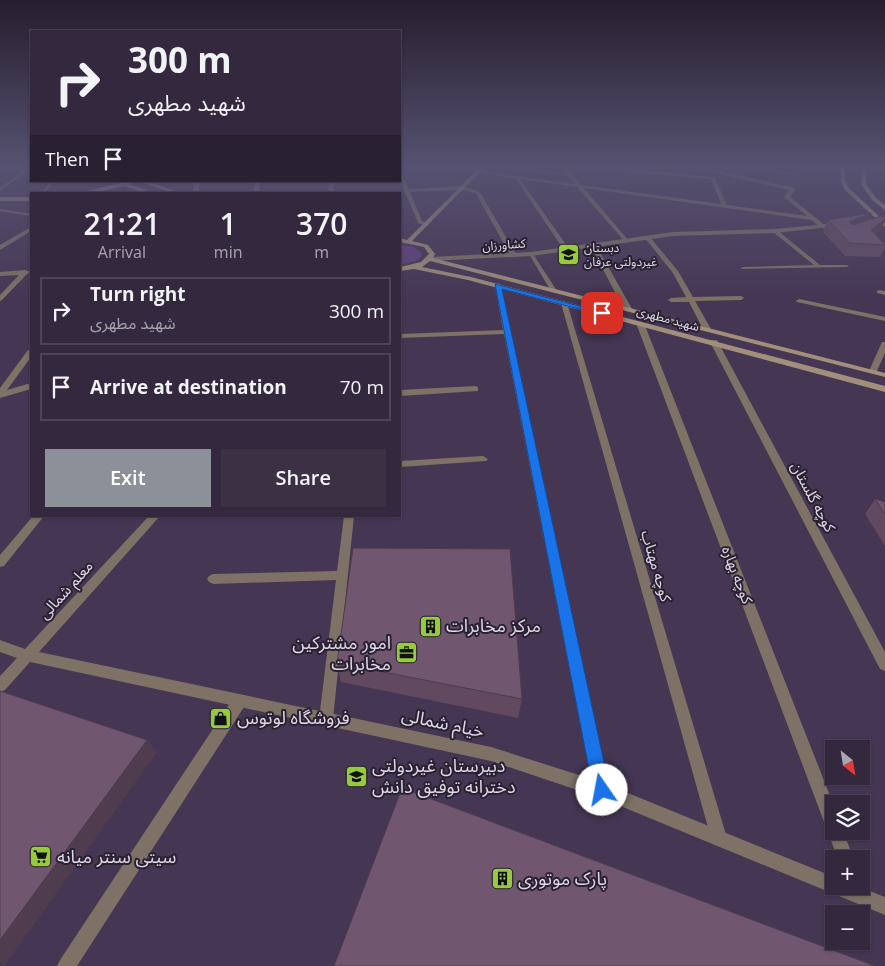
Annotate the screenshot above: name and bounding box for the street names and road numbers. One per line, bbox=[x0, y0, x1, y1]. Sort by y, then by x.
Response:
street label: کشاورزان bbox=[482, 234, 527, 255]
street label: شهید مطهری bbox=[635, 302, 701, 335]
street label: کوچه گلستان bbox=[786, 458, 841, 536]
street label: کوچه مهتاب bbox=[636, 528, 677, 605]
street label: کوچه بهاره bbox=[717, 543, 758, 607]
street label: معلم شمالی bbox=[34, 556, 98, 624]
street label: خیام شمالی bbox=[399, 702, 487, 745]

